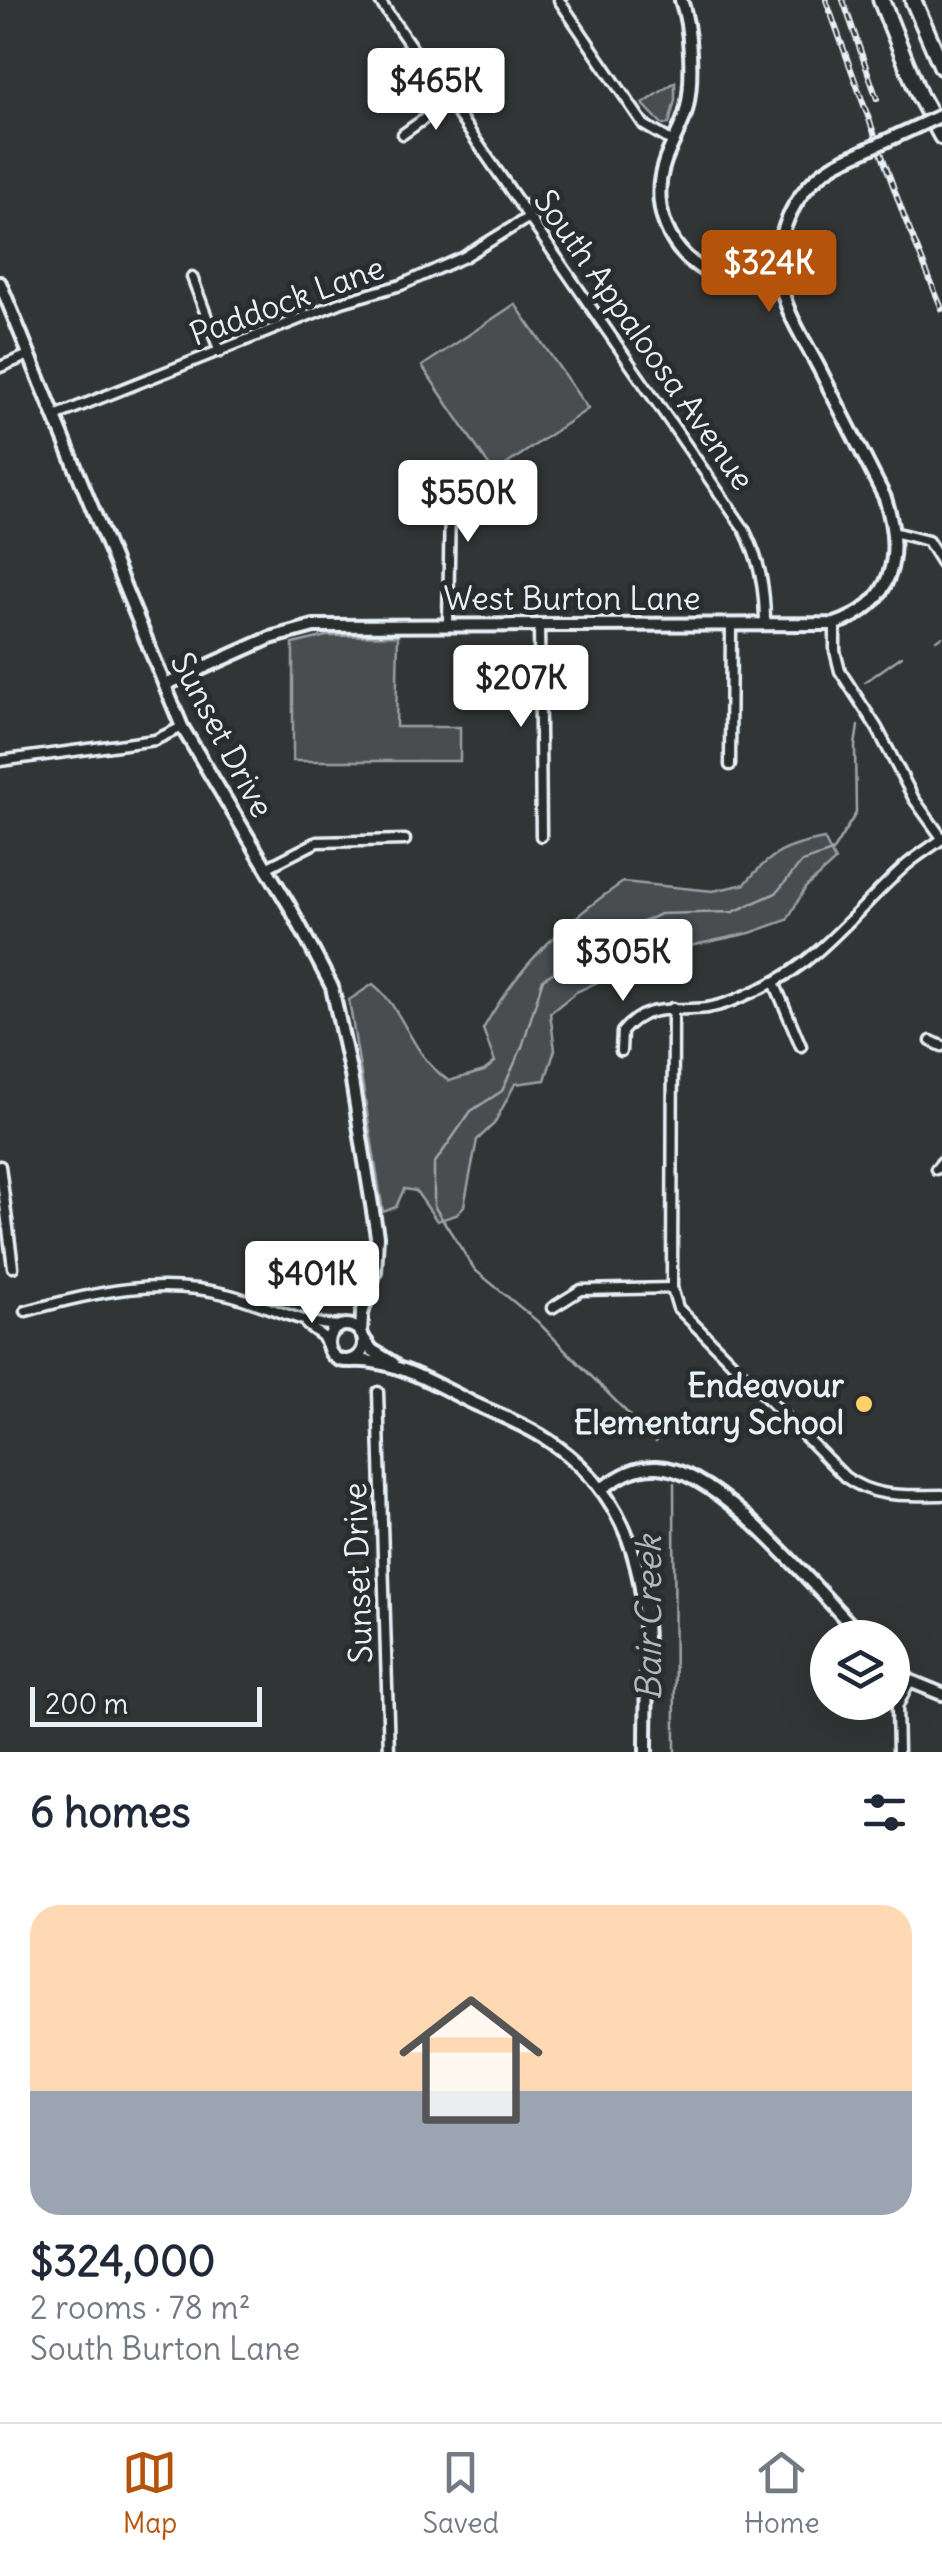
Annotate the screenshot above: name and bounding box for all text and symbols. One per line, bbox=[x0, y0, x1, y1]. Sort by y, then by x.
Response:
pin: $465K bbox=[366, 48, 506, 133]
text: $465K bbox=[390, 60, 482, 101]
street label: South Appaloosa Avenue bbox=[525, 182, 764, 498]
pin: $324K bbox=[699, 230, 839, 315]
text: $324K bbox=[723, 242, 815, 283]
street label: Paddock Lane bbox=[184, 246, 390, 355]
pin: $550K bbox=[398, 460, 538, 545]
text: $550K bbox=[420, 472, 516, 513]
street label: West Burton Lane bbox=[444, 578, 700, 619]
street label: Sunset Drive bbox=[162, 645, 283, 824]
pin: $207K bbox=[451, 645, 591, 730]
text: $207K bbox=[475, 657, 567, 698]
pin: $305K bbox=[553, 919, 693, 1004]
text: $305K bbox=[575, 931, 671, 972]
pin: $401K bbox=[242, 1241, 382, 1326]
text: $401K bbox=[267, 1253, 357, 1294]
place label: Endeavour Elementary School bbox=[574, 1365, 845, 1443]
marker: Endeavour Elementary School bbox=[853, 1393, 875, 1415]
street label: Sunset Drive bbox=[334, 1482, 381, 1664]
water label: Bair Creek bbox=[626, 1533, 670, 1701]
map controls bbox=[810, 1620, 910, 1720]
button: layers bbox=[810, 1620, 910, 1720]
scale bar bbox=[30, 1682, 262, 1726]
text: 200 m bbox=[45, 1686, 128, 1722]
icon: filters bbox=[857, 1785, 912, 1840]
text: 6 homes bbox=[30, 1786, 191, 1838]
icon: home bbox=[381, 1970, 561, 2150]
text: $324,000 bbox=[30, 2235, 215, 2287]
text: 2 rooms · 78 m² bbox=[30, 2287, 251, 2328]
text: South Burton Lane bbox=[30, 2328, 300, 2369]
tab: Map bbox=[122, 2445, 177, 2541]
tab: Saved bbox=[422, 2445, 499, 2541]
tab: Home bbox=[744, 2445, 820, 2541]

